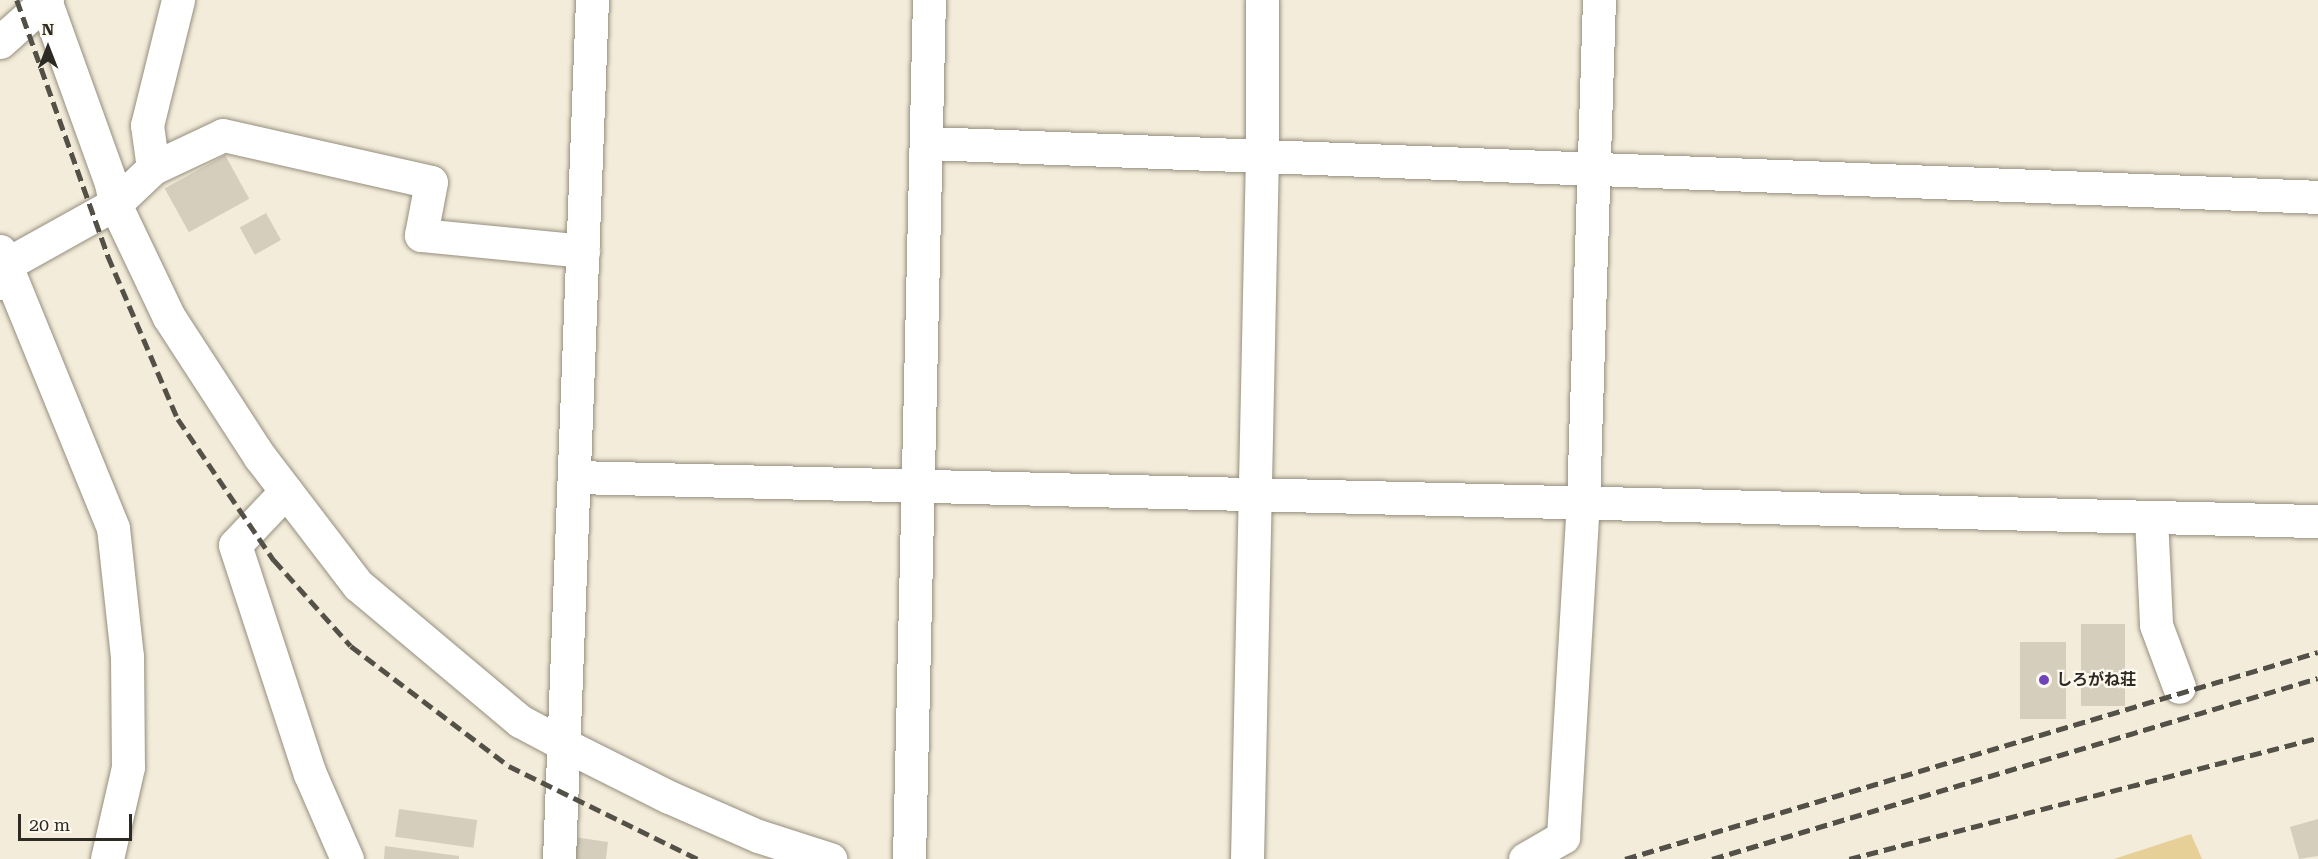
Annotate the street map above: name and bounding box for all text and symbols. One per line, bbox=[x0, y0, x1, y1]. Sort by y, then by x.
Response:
north arrow bbox=[18, 18, 78, 78]
text: N bbox=[42, 20, 54, 39]
place label: しろがね荘 bbox=[2056, 670, 2136, 690]
marker: しろがね荘 bbox=[2037, 673, 2051, 687]
scale bar bbox=[21, 802, 135, 840]
text: 20 m bbox=[29, 814, 70, 835]

